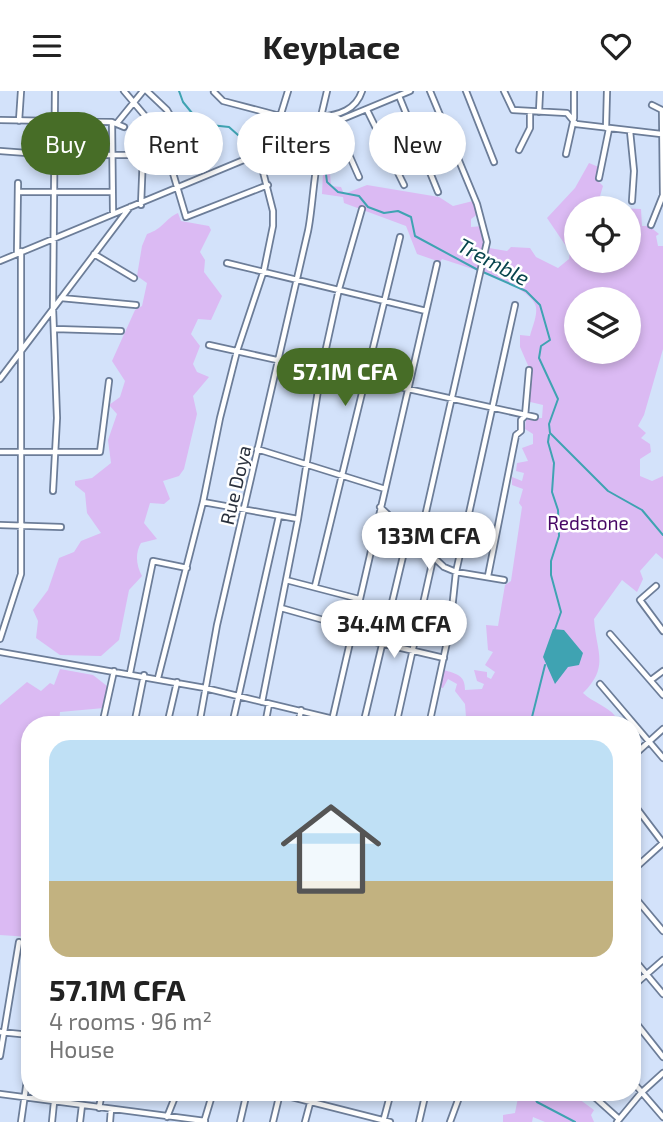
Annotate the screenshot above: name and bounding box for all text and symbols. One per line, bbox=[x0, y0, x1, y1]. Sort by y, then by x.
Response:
icon: menu bbox=[28, 27, 66, 65]
text: Keyplace bbox=[263, 27, 400, 65]
icon: heart bbox=[597, 27, 635, 65]
chip: Buy bbox=[21, 112, 110, 175]
chip: Rent bbox=[124, 112, 223, 175]
chip: Filters bbox=[237, 112, 355, 175]
chip: New bbox=[369, 112, 466, 175]
map controls bbox=[564, 196, 641, 364]
button: locate bbox=[564, 196, 641, 273]
water label: Tremble bbox=[454, 232, 534, 290]
button: layers bbox=[564, 287, 641, 364]
pin: 57.1M CFA bbox=[265, 349, 425, 408]
text: 57.1M CFA bbox=[293, 357, 397, 385]
street label: Rue Doya bbox=[215, 443, 255, 527]
park label: Redstone bbox=[547, 511, 629, 534]
pin: 133M CFA bbox=[357, 512, 501, 572]
text: 133M CFA bbox=[378, 521, 480, 549]
pin: 34.4M CFA bbox=[314, 601, 474, 660]
text: 34.4M CFA bbox=[337, 609, 451, 637]
icon: home bbox=[268, 786, 394, 912]
text: 57.1M CFA bbox=[49, 971, 186, 1007]
text: 4 rooms · 96 m² bbox=[49, 1007, 212, 1035]
text: House bbox=[49, 1035, 115, 1063]

